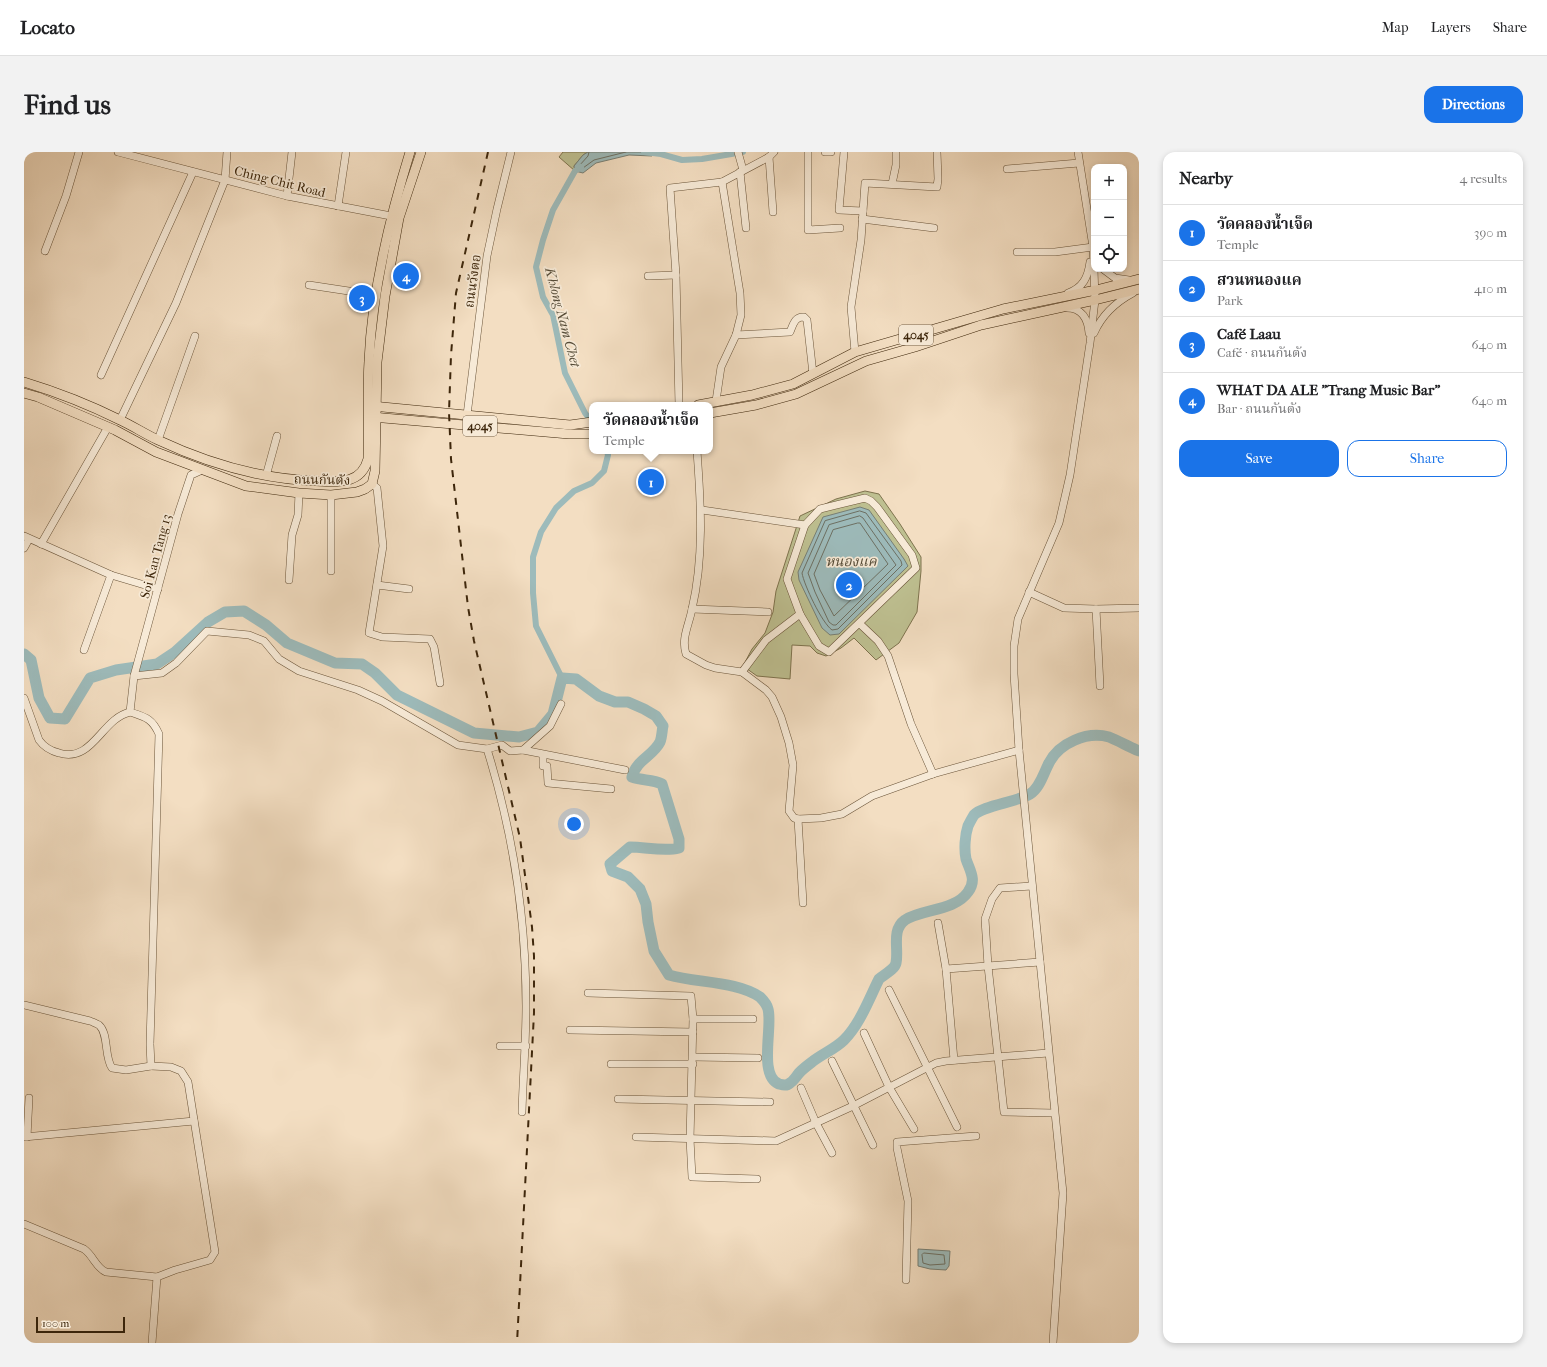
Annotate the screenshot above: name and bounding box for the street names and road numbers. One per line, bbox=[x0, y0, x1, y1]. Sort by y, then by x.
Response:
street label: Ching Chit Road bbox=[233, 163, 328, 200]
street label: ถนนวังตอ bbox=[461, 253, 484, 309]
road number: 4045 bbox=[899, 325, 933, 345]
road number: 4045 bbox=[463, 416, 497, 436]
street label: ถนนกันตัง bbox=[294, 472, 350, 487]
street label: Soi Kan Tang 13 bbox=[137, 512, 174, 600]

